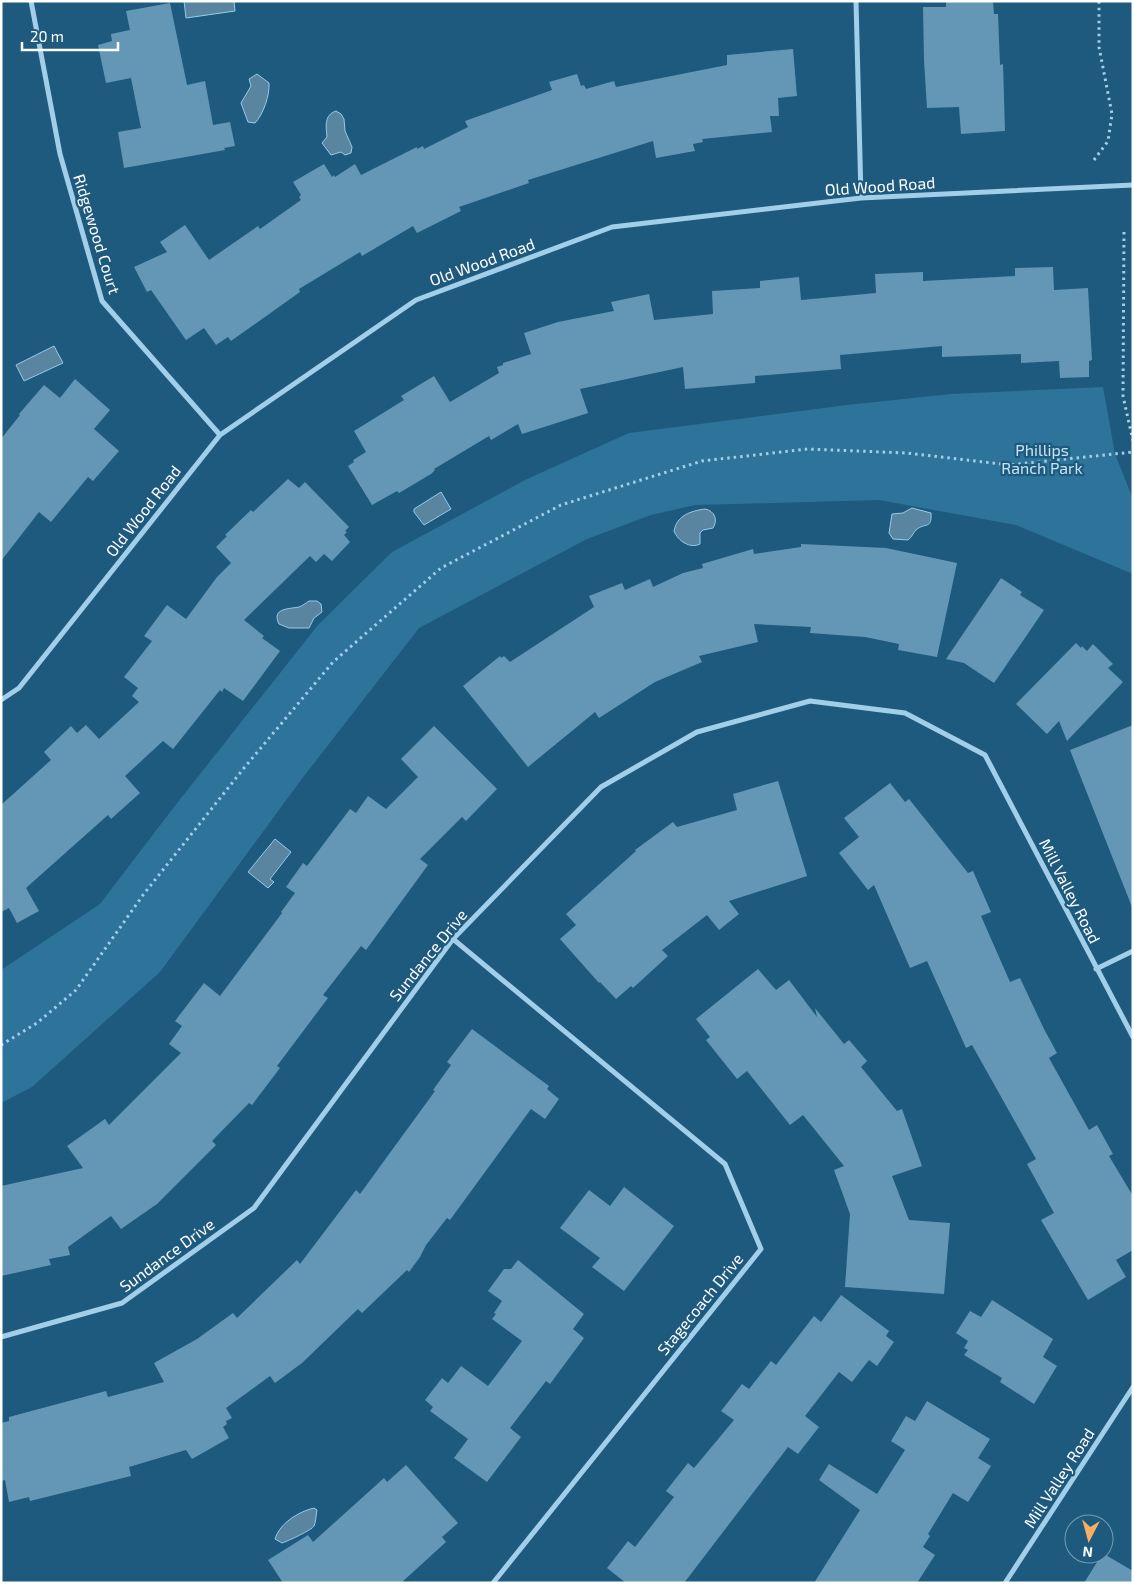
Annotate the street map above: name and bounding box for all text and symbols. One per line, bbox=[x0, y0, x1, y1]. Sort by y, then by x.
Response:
scale bar bbox=[22, 20, 119, 52]
text: 20 m bbox=[30, 27, 64, 45]
street label: Ridgewood Court bbox=[70, 172, 125, 296]
street label: Old Wood Road bbox=[824, 172, 936, 199]
street label: Old Wood Road bbox=[427, 234, 537, 289]
park label: Phillips Ranch Park bbox=[1001, 440, 1083, 477]
street label: Old Wood Road bbox=[101, 461, 184, 560]
street label: Mill Valley Road bbox=[1036, 835, 1105, 946]
street label: Sundance Drive bbox=[385, 905, 470, 1004]
street label: Sundance Drive bbox=[116, 1214, 218, 1295]
street label: Stagecoach Drive bbox=[653, 1249, 746, 1358]
street label: Mill Valley Road bbox=[1019, 1424, 1098, 1531]
north arrow bbox=[1064, 1514, 1114, 1564]
text: N bbox=[1082, 1543, 1094, 1561]

